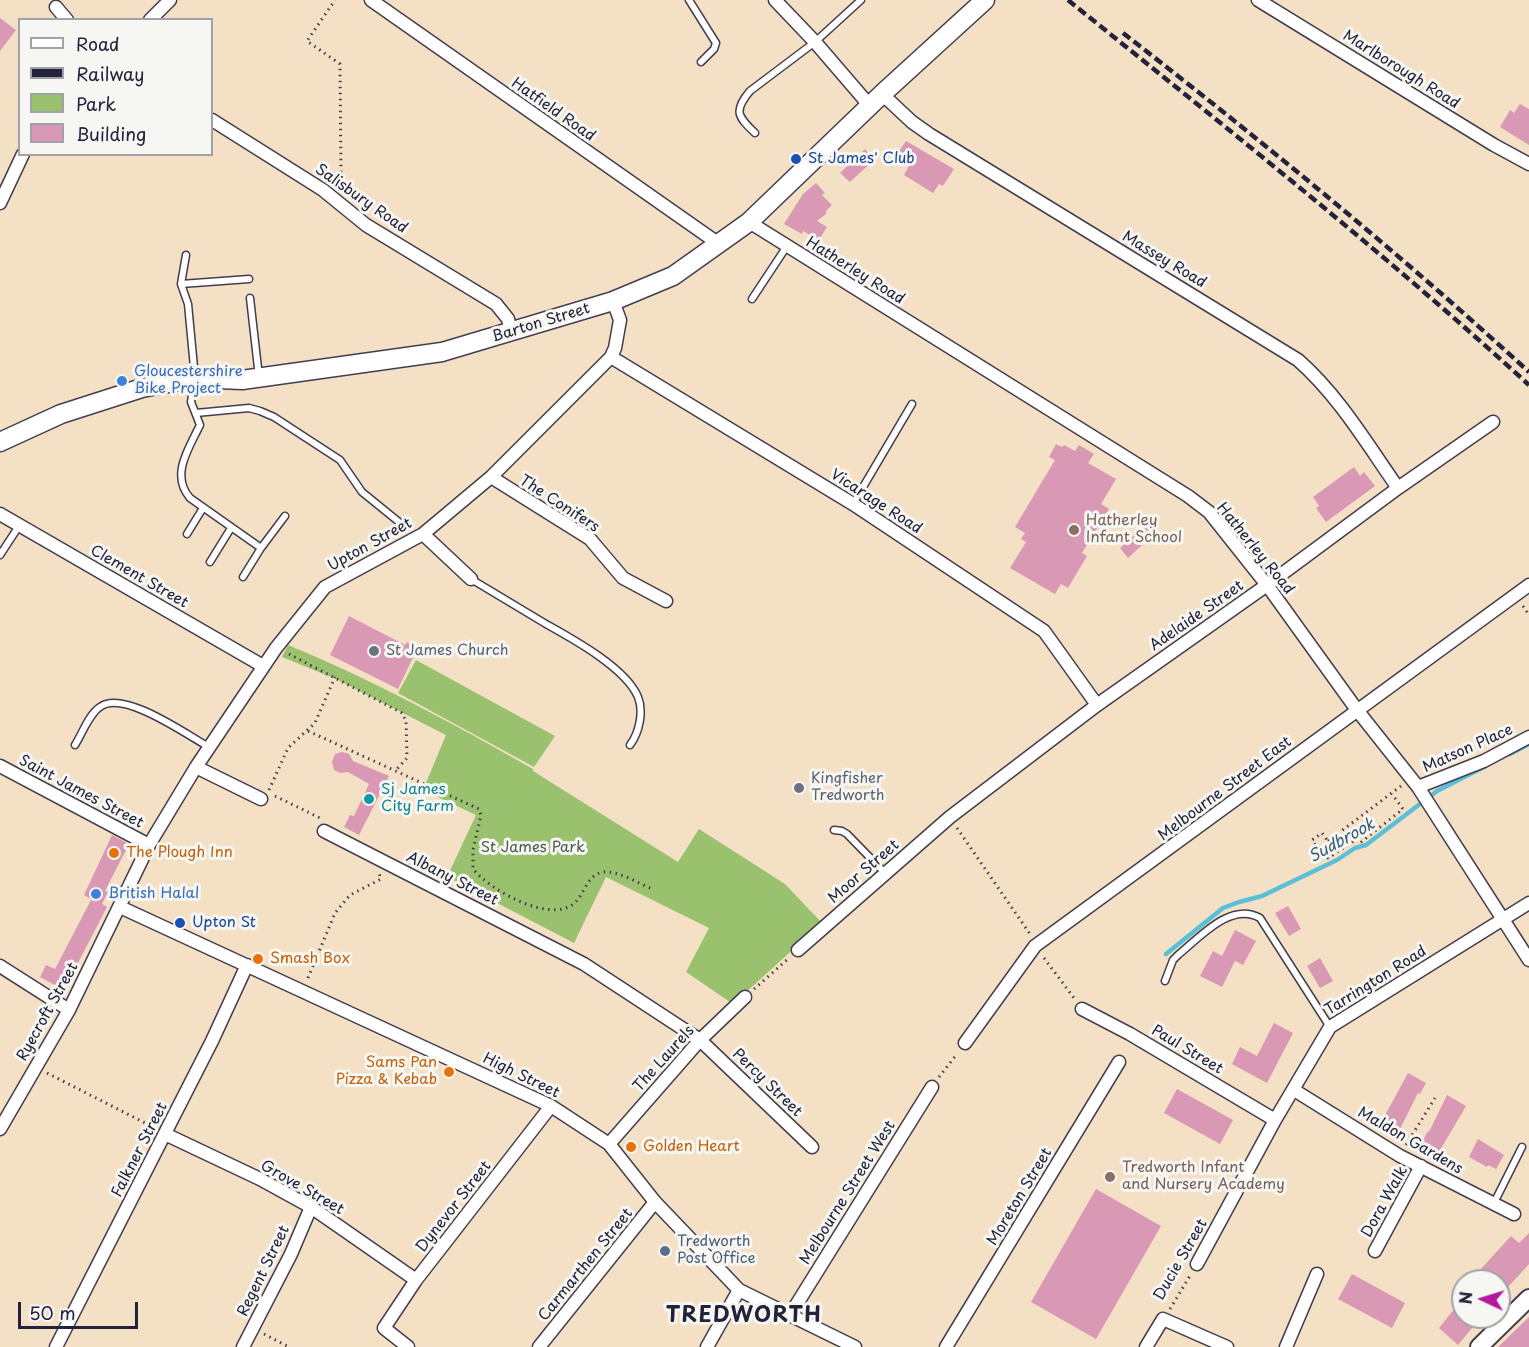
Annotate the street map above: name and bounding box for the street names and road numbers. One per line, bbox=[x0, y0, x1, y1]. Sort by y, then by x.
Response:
street label: Marlborough Road bbox=[1339, 27, 1463, 113]
street label: Hatfield Road bbox=[508, 74, 598, 146]
street label: Salisbury Road bbox=[311, 161, 411, 237]
street label: Massey Road bbox=[1119, 228, 1209, 292]
street label: Hatherley Road bbox=[802, 234, 908, 308]
street label: Barton Street bbox=[490, 300, 592, 346]
street label: Vicarage Road bbox=[827, 466, 925, 538]
street label: The Conifers bbox=[516, 471, 602, 537]
street label: Hatherley Road bbox=[1213, 500, 1297, 598]
street label: Upton Street bbox=[325, 514, 415, 576]
street label: Clement Street bbox=[87, 542, 191, 612]
street label: Adelaide Street bbox=[1147, 577, 1247, 655]
street label: Matson Place bbox=[1420, 721, 1516, 777]
street label: Melbourne Street East bbox=[1155, 733, 1295, 845]
street label: Saint James Street bbox=[16, 752, 146, 832]
street label: Moor Street bbox=[825, 836, 903, 908]
street label: Albany Street bbox=[403, 848, 501, 910]
street label: Tarrington Road bbox=[1322, 943, 1430, 1019]
street label: Ryecroft Street bbox=[13, 960, 83, 1064]
street label: The Laurels bbox=[630, 1022, 698, 1096]
street label: Paul Street bbox=[1148, 1022, 1226, 1078]
street label: Percy Street bbox=[728, 1045, 806, 1121]
street label: High Street bbox=[480, 1050, 562, 1102]
street label: Falkner Street bbox=[108, 1100, 172, 1200]
street label: Maldon Gardens bbox=[1354, 1104, 1466, 1178]
street label: Melbourne Street West bbox=[796, 1118, 900, 1268]
street label: Moreton Street bbox=[984, 1145, 1056, 1249]
street label: Grove Street bbox=[257, 1157, 347, 1219]
street label: Dynevor Street bbox=[413, 1158, 495, 1256]
street label: Dora Walk bbox=[1358, 1163, 1412, 1241]
street label: Carmarthen Street bbox=[535, 1205, 637, 1325]
street label: Ducie Street bbox=[1150, 1216, 1212, 1304]
street label: Regent Street bbox=[234, 1223, 294, 1319]

